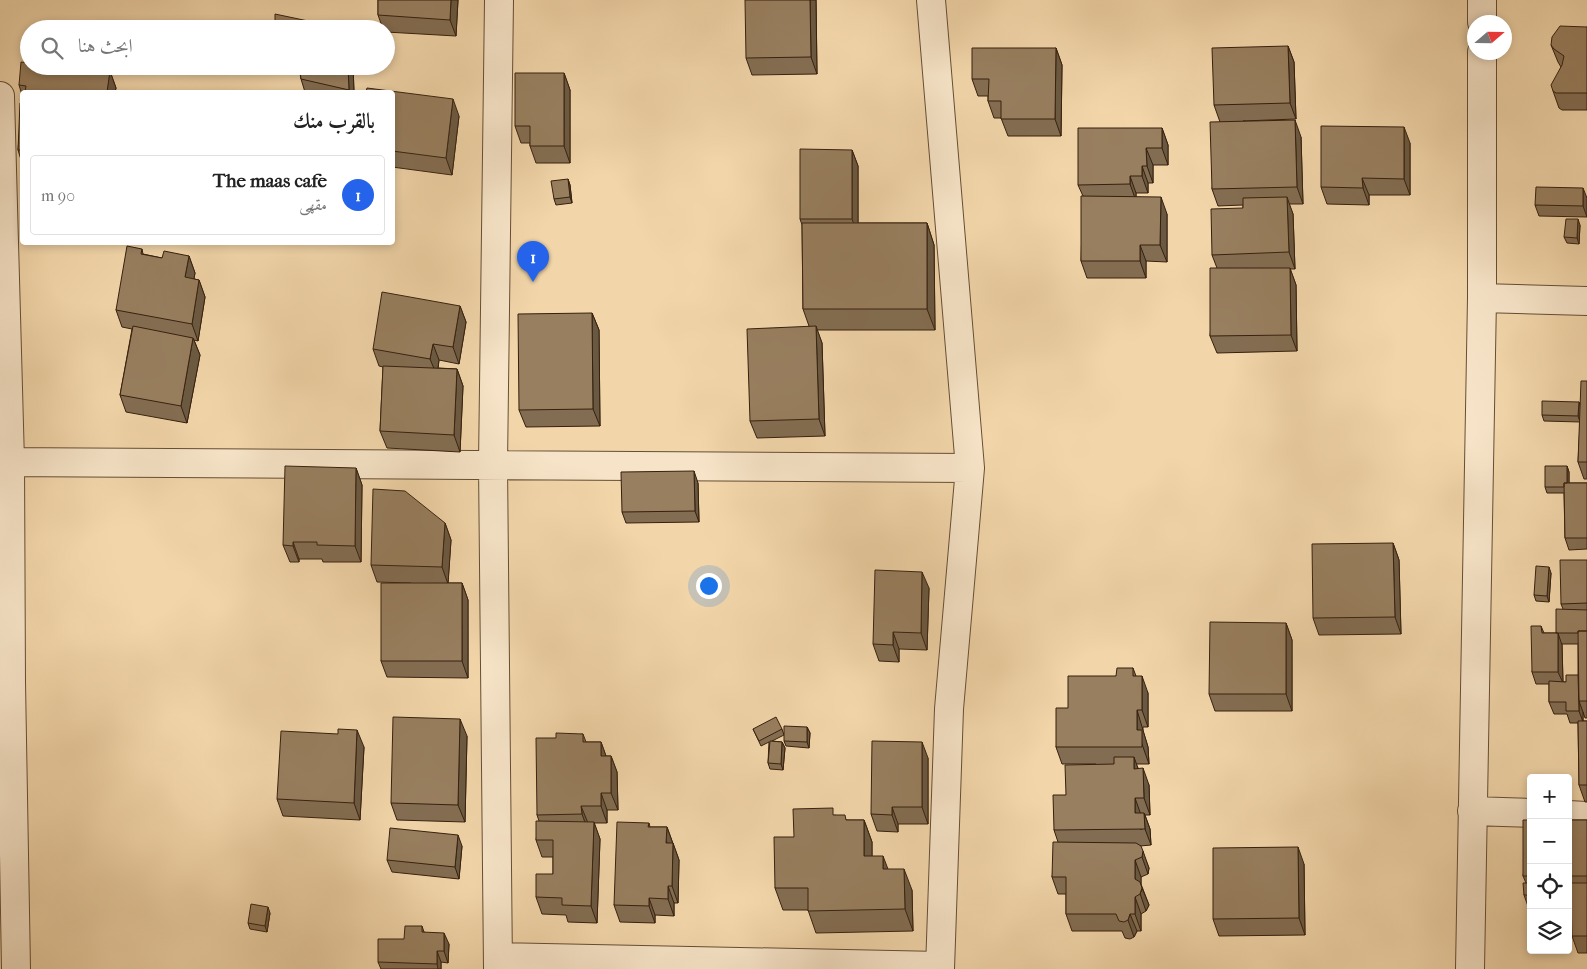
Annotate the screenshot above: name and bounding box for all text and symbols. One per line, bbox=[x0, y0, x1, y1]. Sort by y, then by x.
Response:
north arrow bbox=[1467, 15, 1512, 60]
search box bbox=[20, 20, 395, 75]
icon: search bbox=[38, 34, 66, 62]
text: ابحث هنا bbox=[78, 35, 133, 57]
text: بالقرب منك bbox=[293, 109, 375, 133]
text: The maas cafe bbox=[213, 170, 327, 192]
text: 90 m bbox=[41, 186, 75, 205]
text: 1 bbox=[355, 186, 361, 205]
text: مقهى bbox=[299, 195, 327, 214]
pin: 1 bbox=[517, 241, 549, 282]
your location bbox=[696, 573, 722, 599]
map controls bbox=[1527, 774, 1572, 954]
button: + bbox=[1527, 774, 1572, 819]
button: − bbox=[1527, 819, 1572, 864]
button: locate bbox=[1527, 864, 1572, 909]
button: layers bbox=[1527, 909, 1572, 954]

